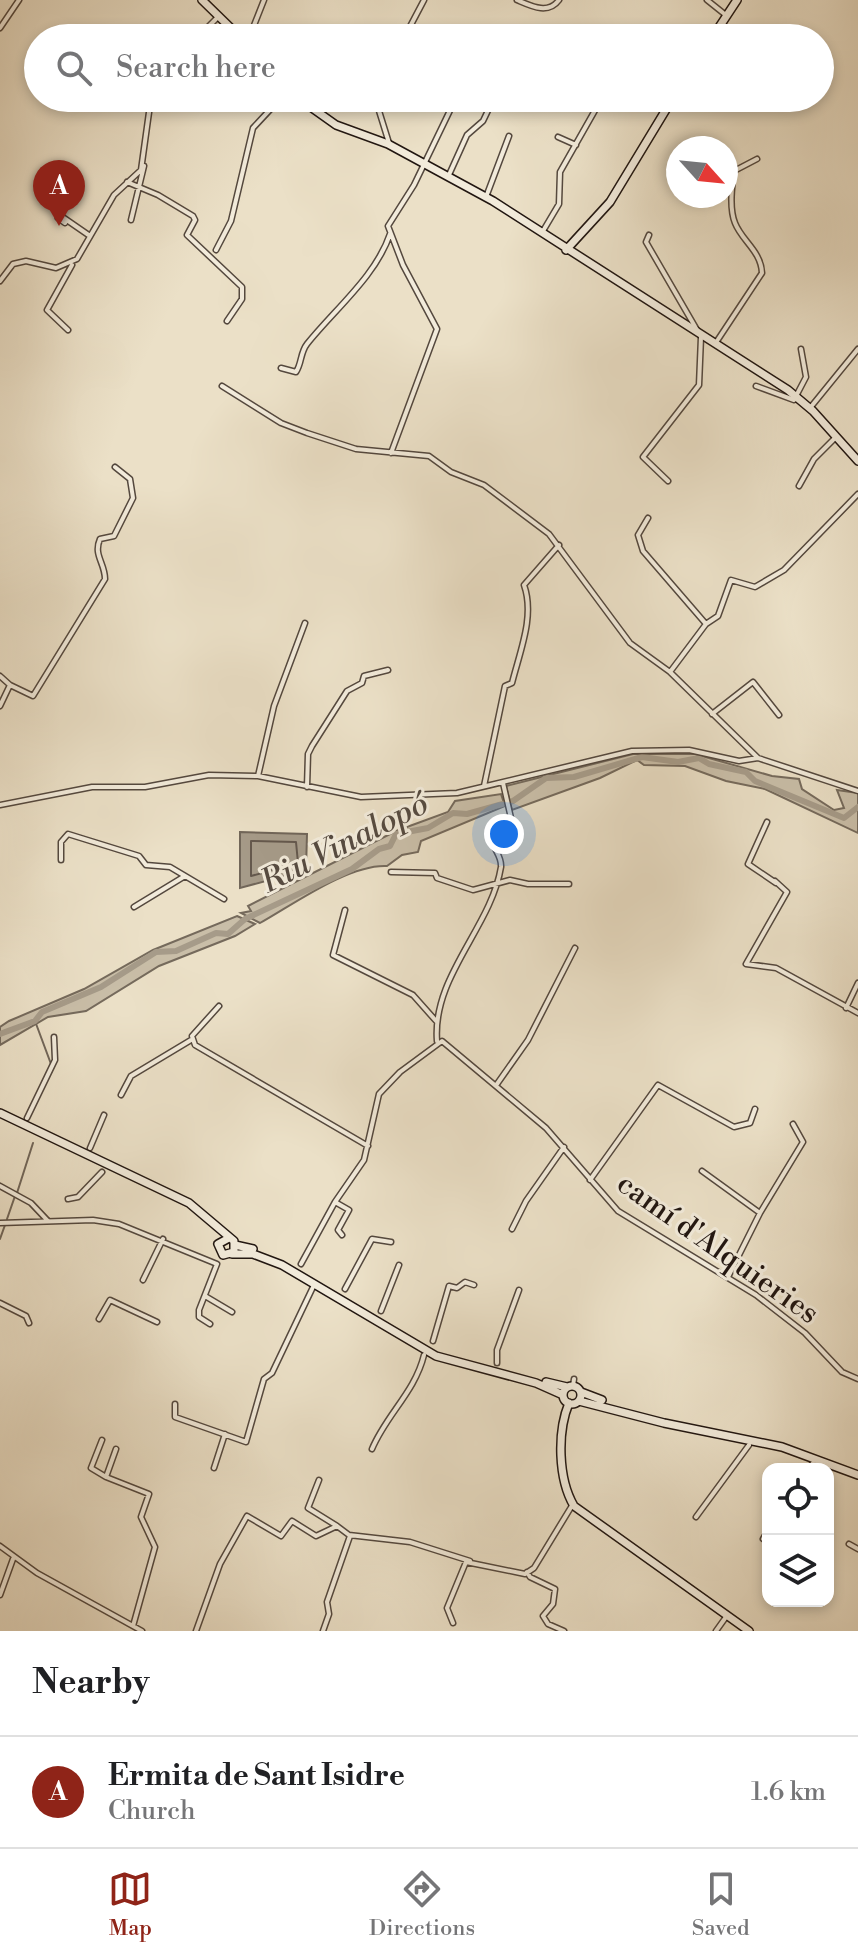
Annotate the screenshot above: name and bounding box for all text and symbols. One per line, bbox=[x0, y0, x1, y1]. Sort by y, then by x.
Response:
search box bbox=[24, 24, 834, 112]
icon: search bbox=[52, 46, 96, 90]
text: Search here bbox=[116, 49, 276, 87]
north arrow bbox=[666, 136, 738, 208]
pin: A bbox=[33, 160, 85, 226]
water label: Riu Vinalopó bbox=[253, 783, 436, 903]
your location bbox=[484, 814, 524, 854]
street label: camí d'Alquieries bbox=[609, 1165, 826, 1333]
map controls bbox=[762, 1463, 834, 1607]
button: locate bbox=[762, 1463, 834, 1535]
button: layers bbox=[762, 1535, 834, 1607]
text: Nearby bbox=[32, 1662, 150, 1704]
text: Ermita de Sant Isidre bbox=[108, 1757, 405, 1795]
text: A bbox=[49, 1776, 67, 1808]
text: 1.6 km bbox=[751, 1776, 826, 1808]
text: Church bbox=[108, 1795, 196, 1827]
tab: Map bbox=[108, 1867, 152, 1942]
tab: Directions bbox=[369, 1867, 475, 1942]
tab: Saved bbox=[692, 1867, 750, 1942]

